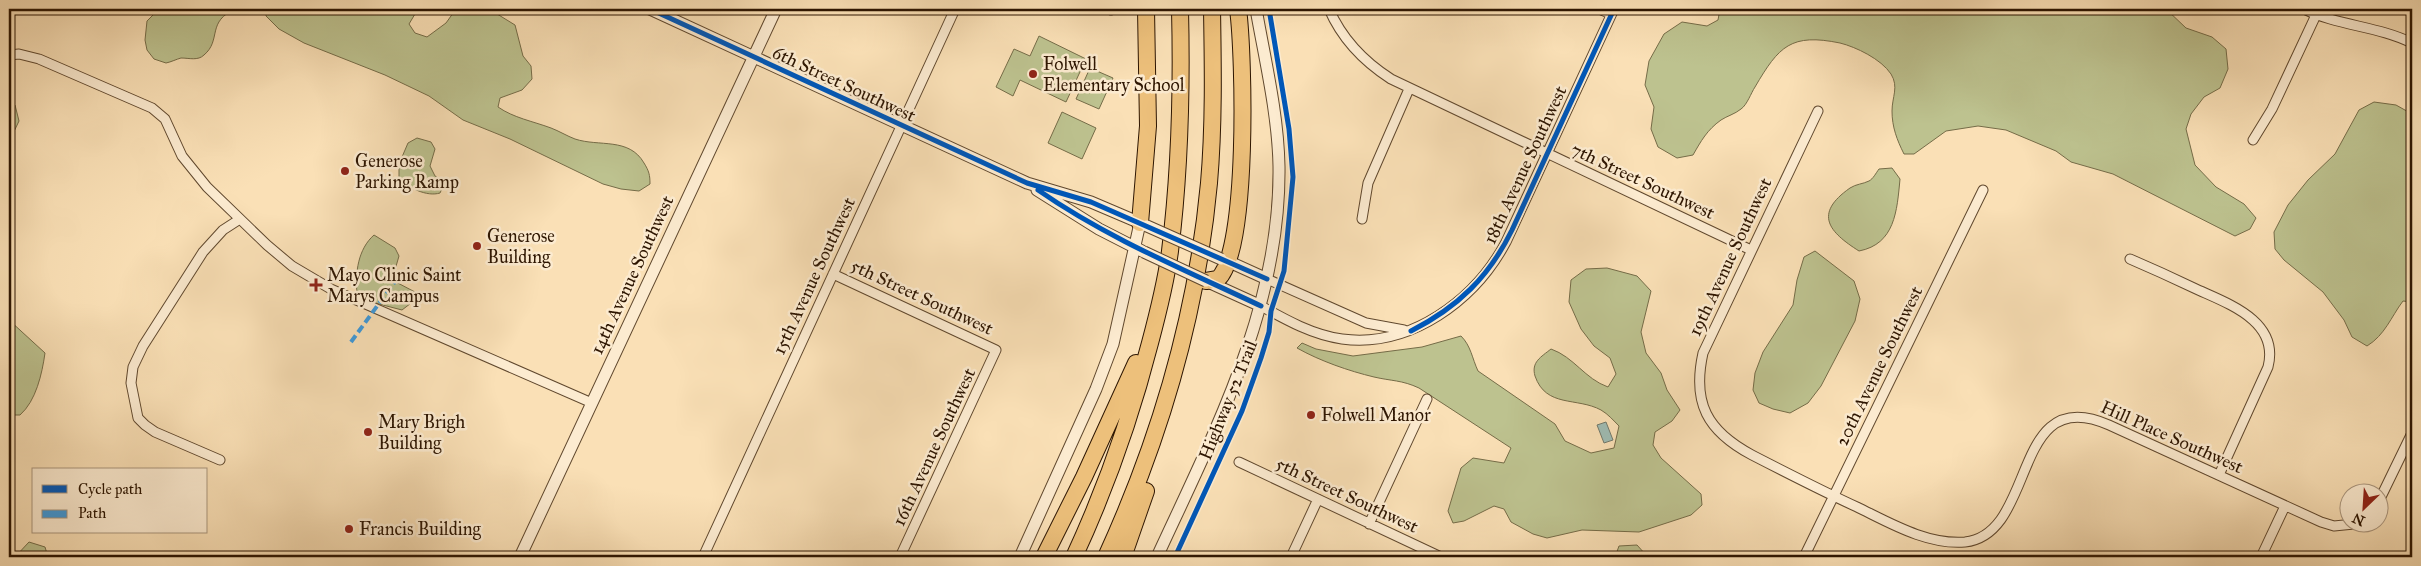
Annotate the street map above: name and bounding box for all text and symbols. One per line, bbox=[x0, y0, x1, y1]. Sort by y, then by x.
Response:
street label: 6th Street Southwest bbox=[769, 41, 920, 127]
place label: Folwell Elementary School bbox=[1043, 53, 1185, 96]
marker: Folwell Elementary School bbox=[1027, 68, 1039, 80]
street label: 18th Avenue Southwest bbox=[1479, 82, 1572, 248]
street label: 7th Street Southwest bbox=[1568, 138, 1719, 224]
place label: Generose Parking Ramp bbox=[355, 150, 459, 194]
marker: Generose Parking Ramp bbox=[339, 165, 351, 177]
street label: 19th Avenue Southwest bbox=[1684, 174, 1777, 340]
street label: 14th Avenue Southwest bbox=[586, 192, 679, 358]
street label: 15th Avenue Southwest bbox=[768, 193, 860, 358]
place label: Generose Building bbox=[487, 225, 555, 269]
marker: Generose Building bbox=[471, 240, 483, 252]
street label: 5th Street Southwest bbox=[847, 254, 997, 340]
place label: Mayo Clinic Saint Marys Campus bbox=[327, 264, 462, 307]
marker: Mayo Clinic Saint Marys Campus bbox=[309, 278, 323, 292]
street label: 20th Avenue Southwest bbox=[1831, 282, 1928, 449]
street label: Highway 52 Trail bbox=[1194, 337, 1263, 464]
street label: 16th Avenue Southwest bbox=[888, 364, 981, 530]
street label: Hill Place Southwest bbox=[2098, 396, 2247, 478]
place label: Folwell Manor bbox=[1321, 404, 1431, 426]
marker: Folwell Manor bbox=[1305, 409, 1317, 421]
place label: Mary Brigh Building bbox=[378, 411, 465, 455]
marker: Mary Brigh Building bbox=[362, 426, 374, 438]
street label: 5th Street Southwest bbox=[1272, 452, 1422, 538]
legend bbox=[32, 468, 208, 534]
text: Cycle path bbox=[78, 480, 143, 498]
north arrow bbox=[2338, 484, 2388, 534]
text: Path bbox=[78, 504, 107, 522]
text: N bbox=[2350, 509, 2368, 530]
place label: Francis Building bbox=[359, 518, 481, 541]
marker: Francis Building bbox=[343, 523, 355, 535]

